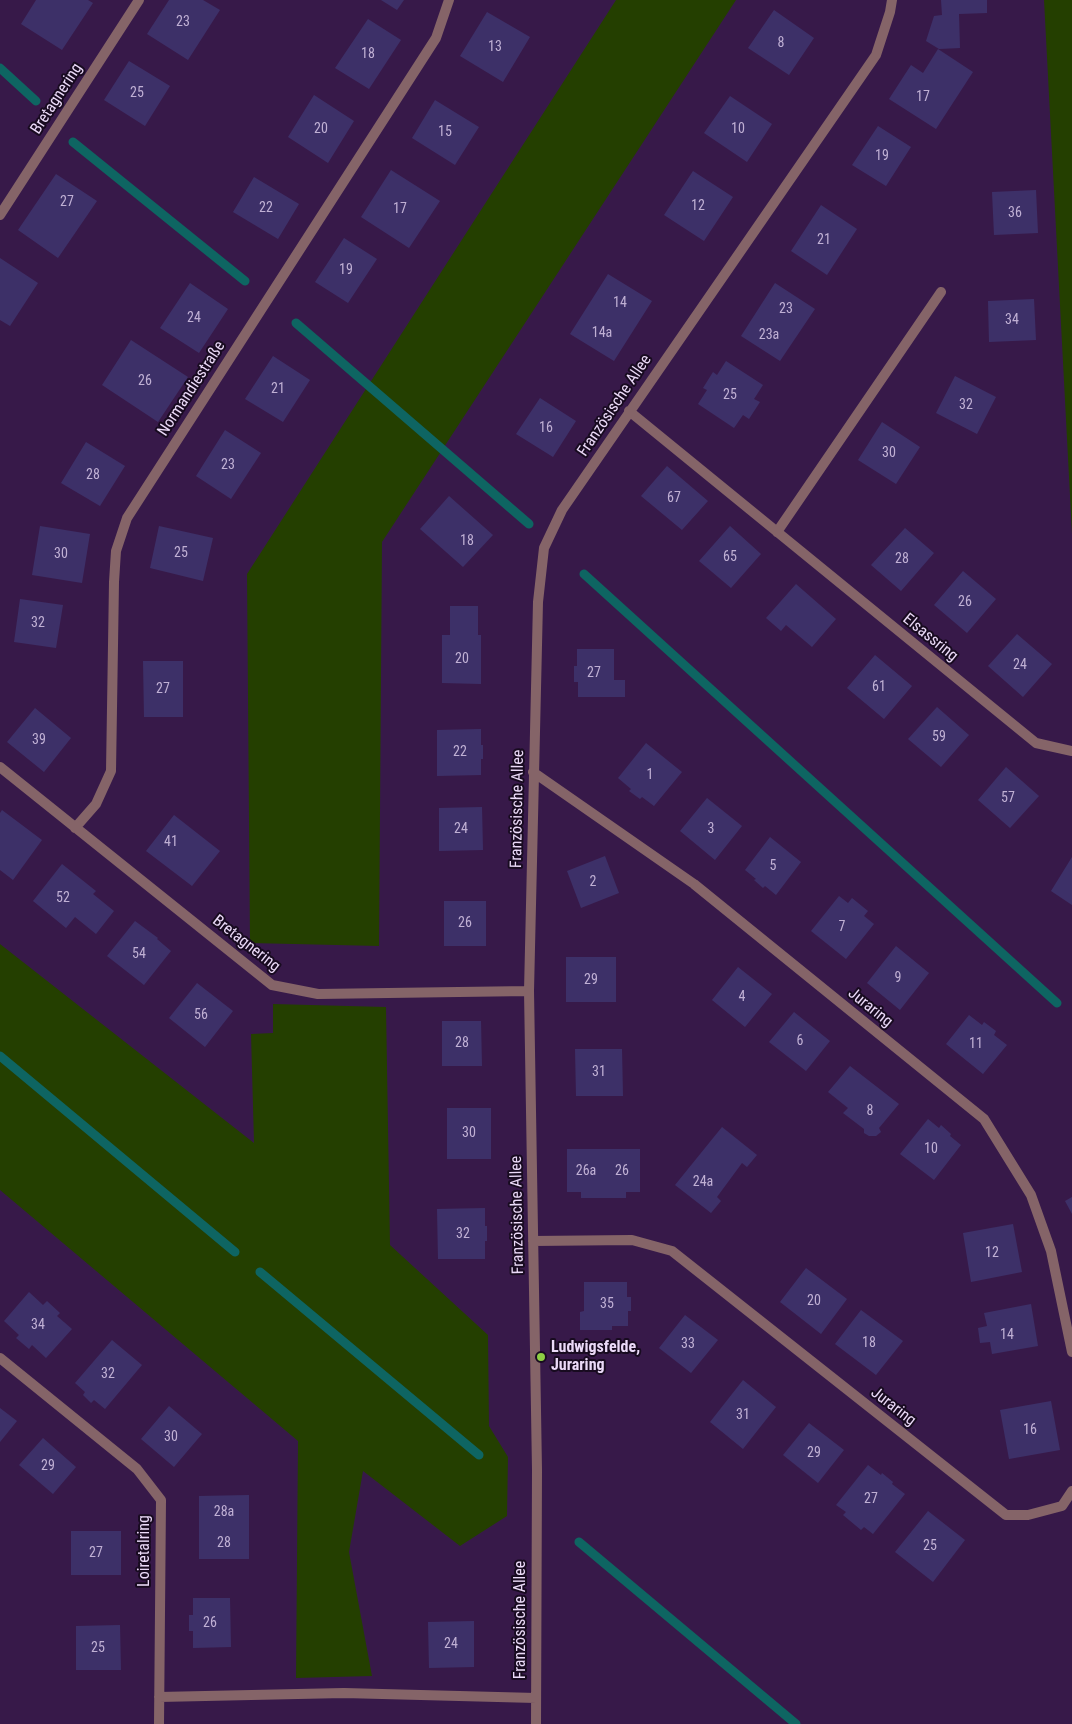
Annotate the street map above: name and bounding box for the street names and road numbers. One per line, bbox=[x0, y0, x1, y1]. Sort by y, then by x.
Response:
street label: Bretagnering bbox=[27, 60, 87, 138]
street label: Normandiestraße bbox=[154, 338, 230, 440]
street label: Französische Allee bbox=[574, 352, 656, 460]
street label: Elsassring bbox=[899, 610, 961, 666]
street label: Französische Allee bbox=[507, 750, 529, 868]
street label: Bretagnering bbox=[208, 912, 284, 976]
street label: Juraring bbox=[844, 984, 896, 1032]
street label: Französische Allee bbox=[507, 1156, 529, 1274]
street label: Juraring bbox=[867, 1383, 919, 1431]
street label: Loiretalring bbox=[135, 1515, 155, 1587]
street label: Französische Allee bbox=[511, 1561, 531, 1679]

